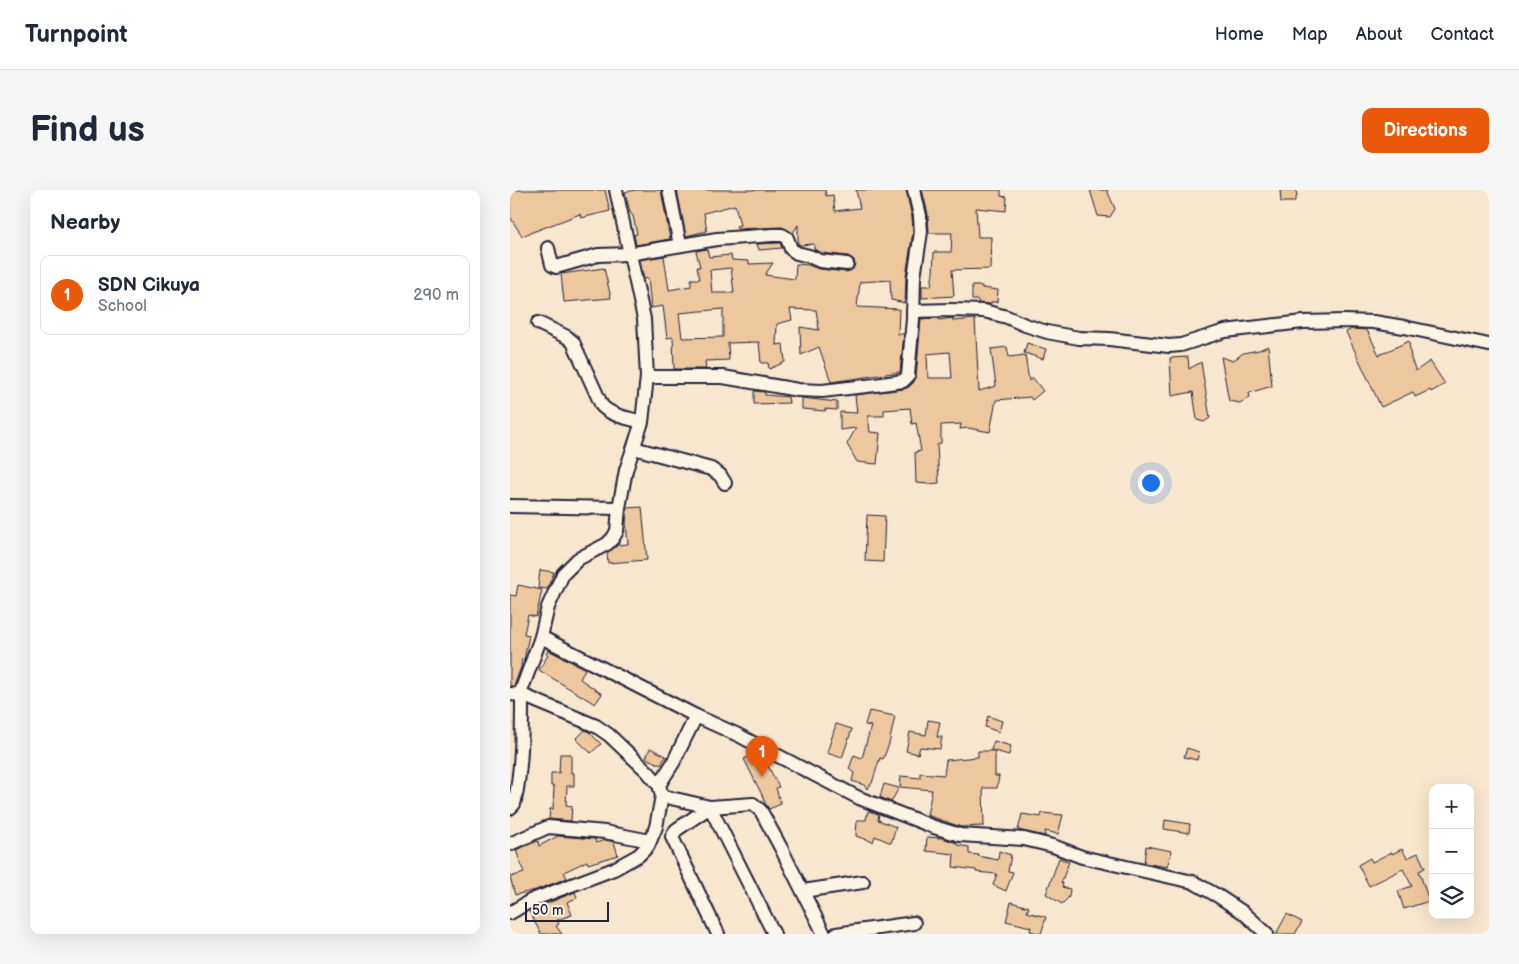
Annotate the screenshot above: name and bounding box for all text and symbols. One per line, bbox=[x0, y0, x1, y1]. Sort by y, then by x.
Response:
text: Turnpoint bbox=[25, 20, 128, 49]
text: Home bbox=[1215, 24, 1264, 45]
text: Map bbox=[1292, 24, 1328, 45]
text: About bbox=[1356, 24, 1403, 45]
text: Contact bbox=[1431, 24, 1494, 45]
button: Directions bbox=[1362, 108, 1489, 153]
text: Find us bbox=[30, 109, 145, 152]
text: Nearby bbox=[50, 210, 120, 235]
text: SDN Cikuya bbox=[98, 274, 200, 297]
text: 1 bbox=[64, 286, 70, 305]
text: 290 m bbox=[413, 286, 459, 305]
text: School bbox=[98, 297, 147, 316]
your location bbox=[1138, 470, 1164, 496]
pin: 1 bbox=[746, 736, 778, 777]
map controls bbox=[1429, 784, 1474, 919]
button: + bbox=[1429, 784, 1474, 829]
button: − bbox=[1429, 829, 1474, 874]
button: layers bbox=[1429, 874, 1474, 919]
scale bar bbox=[525, 899, 609, 922]
text: 50 m bbox=[532, 902, 564, 919]

